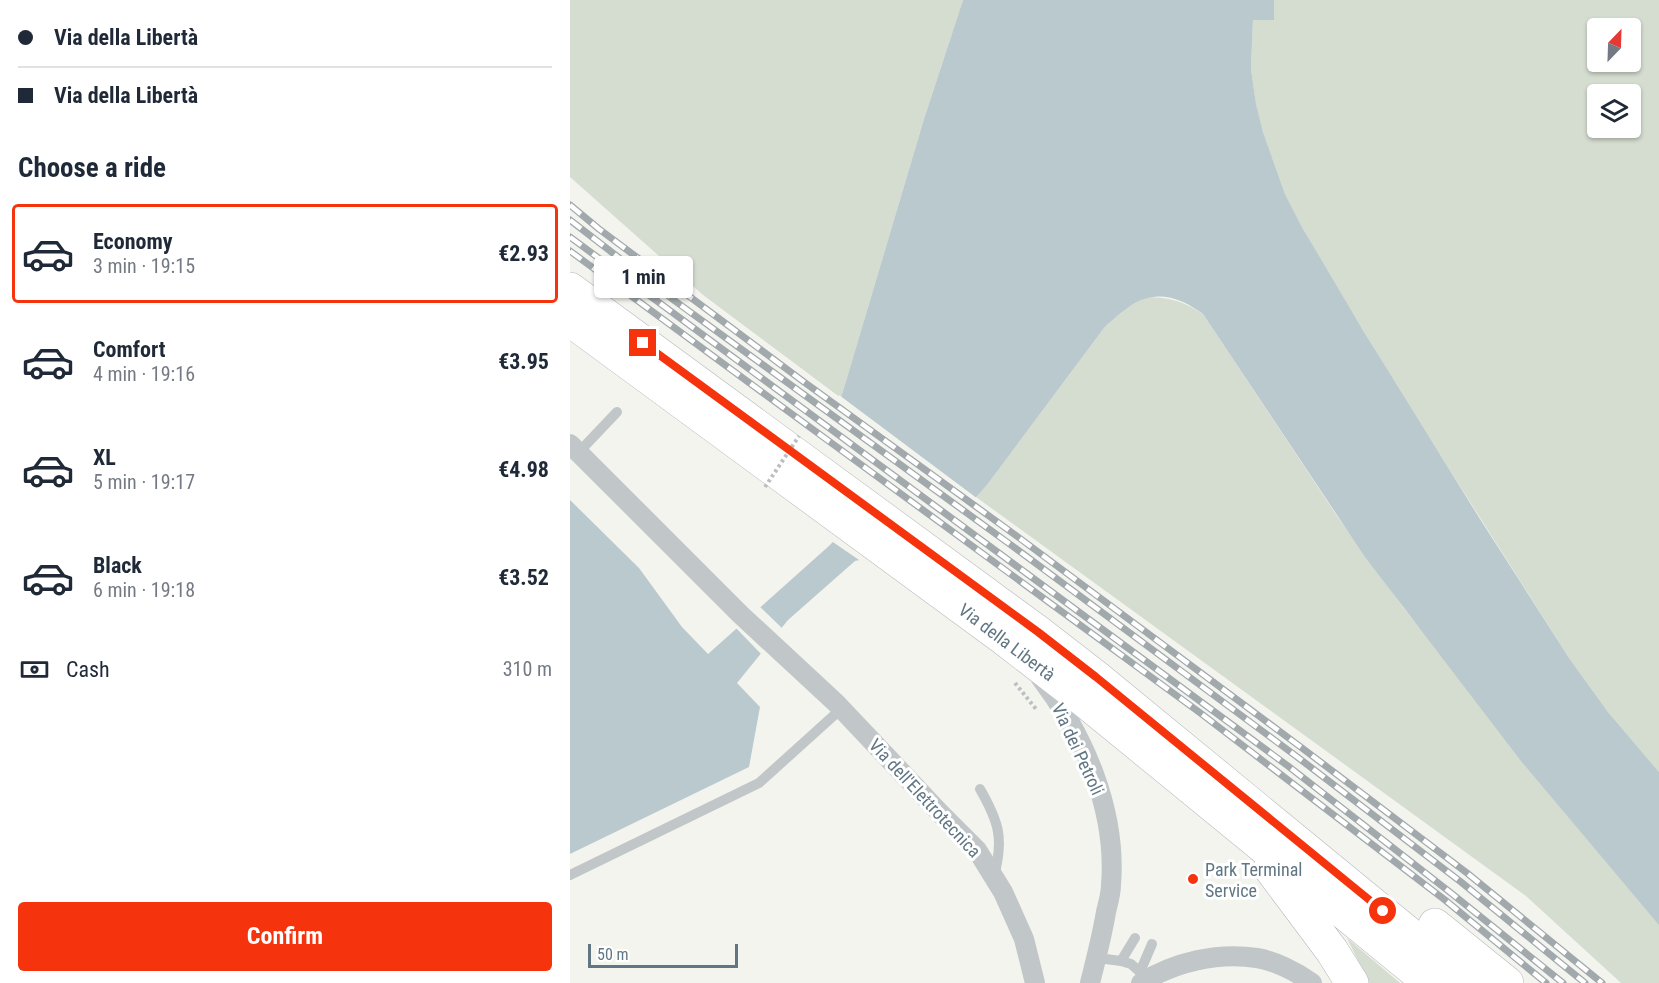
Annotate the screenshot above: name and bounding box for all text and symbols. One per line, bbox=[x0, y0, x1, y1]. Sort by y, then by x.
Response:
north arrow bbox=[1587, 18, 1641, 72]
map controls bbox=[1587, 18, 1641, 138]
text: Via della Libertà bbox=[54, 25, 198, 50]
text: Via della Libertà bbox=[54, 83, 198, 108]
button: layers bbox=[1587, 84, 1641, 138]
text: Choose a ride bbox=[18, 152, 166, 184]
icon: car bbox=[21, 227, 75, 281]
text: Economy bbox=[93, 229, 173, 254]
text: €2.93 bbox=[498, 241, 549, 266]
text: 3 min · 19:15 bbox=[93, 254, 195, 278]
callout: 1 min bbox=[593, 256, 692, 298]
text: 1 min bbox=[621, 265, 666, 289]
route end bbox=[629, 329, 656, 356]
icon: car bbox=[21, 335, 75, 389]
text: Comfort bbox=[93, 337, 166, 362]
text: €3.95 bbox=[498, 349, 549, 374]
text: 4 min · 19:16 bbox=[93, 362, 195, 386]
icon: car bbox=[21, 443, 75, 497]
text: XL bbox=[93, 445, 116, 470]
text: €4.98 bbox=[498, 457, 549, 482]
text: 5 min · 19:17 bbox=[93, 470, 195, 494]
icon: car bbox=[21, 551, 75, 605]
text: Black bbox=[93, 553, 142, 578]
text: €3.52 bbox=[498, 565, 549, 590]
text: 6 min · 19:18 bbox=[93, 578, 195, 602]
street label: Via della Libertà bbox=[955, 599, 1059, 685]
icon: cash bbox=[18, 653, 51, 686]
text: Cash bbox=[66, 657, 110, 682]
text: 310 m bbox=[503, 657, 552, 681]
street label: Via dei Petroli bbox=[1048, 700, 1108, 798]
street label: Via dell'Elettrotecnica bbox=[865, 734, 985, 862]
place label: Park Terminal Service bbox=[1205, 859, 1302, 901]
marker: Park Terminal Service bbox=[1186, 872, 1200, 886]
route start bbox=[1369, 897, 1396, 924]
button: Confirm bbox=[18, 902, 552, 971]
scale bar bbox=[588, 941, 738, 968]
text: 50 m bbox=[597, 945, 629, 964]

